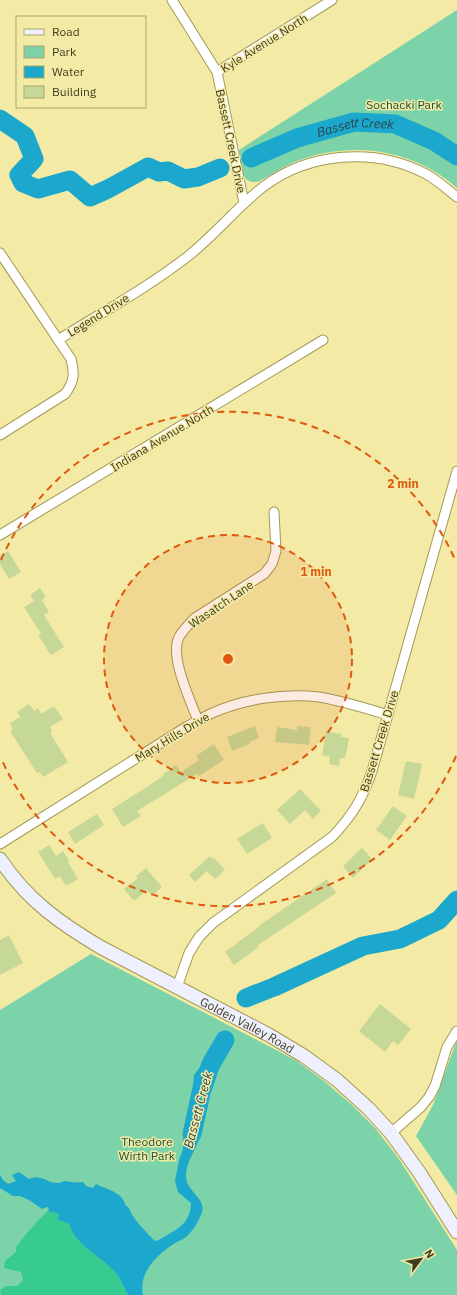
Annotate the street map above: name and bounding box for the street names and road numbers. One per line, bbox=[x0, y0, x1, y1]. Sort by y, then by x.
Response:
street label: Kyle Avenue North bbox=[218, 10, 310, 76]
street label: Bassett Creek Drive bbox=[213, 88, 249, 195]
street label: Legend Drive bbox=[64, 290, 132, 340]
street label: Indiana Avenue North bbox=[108, 401, 216, 475]
street label: Wasatch Lane bbox=[186, 577, 257, 631]
street label: Bassett Creek Drive bbox=[356, 688, 402, 794]
street label: Mary Hills Drive bbox=[132, 709, 212, 765]
street label: Golden Valley Road bbox=[198, 993, 297, 1056]

